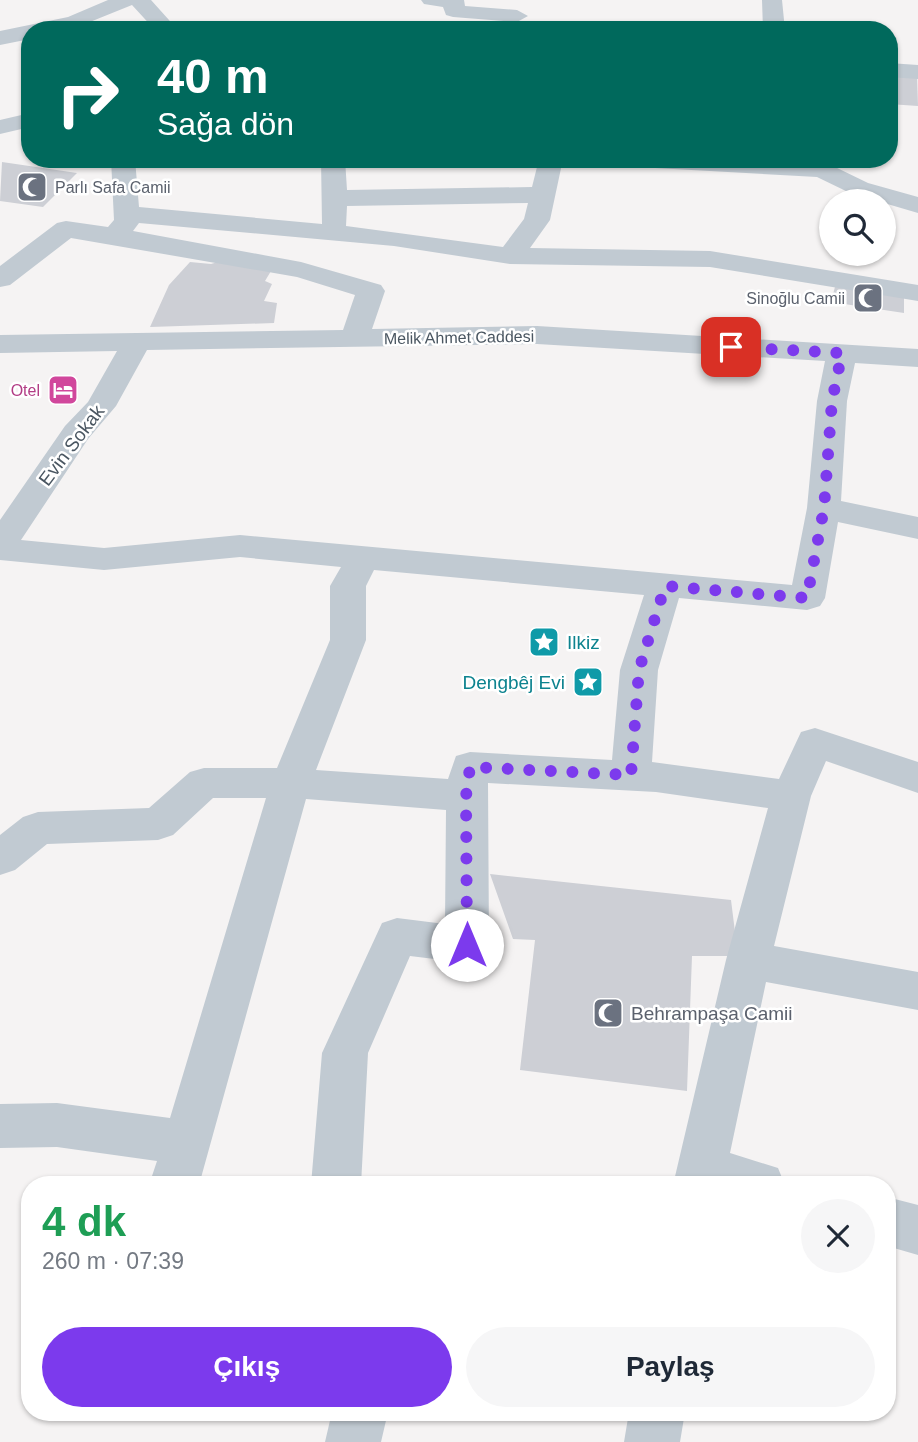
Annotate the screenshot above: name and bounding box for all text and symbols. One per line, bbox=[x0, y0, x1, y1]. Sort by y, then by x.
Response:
icon: right bbox=[42, 49, 133, 140]
text: 40 m bbox=[157, 49, 269, 103]
text: Sağa dön bbox=[157, 106, 294, 142]
mosque icon: Parlı Safa Camii bbox=[15, 170, 49, 204]
place label: Parlı Safa Camii bbox=[55, 179, 171, 196]
map controls bbox=[819, 189, 896, 266]
button: search bbox=[819, 189, 896, 266]
mosque icon: Sinoğlu Camii bbox=[851, 281, 885, 315]
place label: Sinoğlu Camii bbox=[746, 290, 845, 307]
pin bbox=[701, 317, 761, 377]
street label: Melik Ahmet Caddesi bbox=[384, 328, 534, 347]
icon: arrive bbox=[712, 328, 750, 366]
hotel icon: Otel bbox=[46, 373, 80, 407]
place label: Otel bbox=[11, 382, 40, 399]
street label: Evin Sokak bbox=[34, 401, 109, 490]
place icon: Ilkiz bbox=[527, 625, 561, 659]
place label: Ilkiz bbox=[567, 632, 600, 653]
place icon: Dengbêj Evi bbox=[571, 665, 605, 699]
place label: Dengbêj Evi bbox=[463, 672, 565, 693]
position arrow bbox=[430, 908, 504, 982]
mosque icon: Behrampaşa Camii bbox=[591, 996, 625, 1030]
place label: Behrampaşa Camii bbox=[631, 1003, 793, 1024]
text: 4 dk bbox=[42, 1198, 126, 1245]
button: close bbox=[801, 1199, 875, 1273]
text: 260 m · 07:39 bbox=[42, 1248, 184, 1274]
button: Çıkış bbox=[42, 1327, 452, 1407]
button: Paylaş bbox=[466, 1327, 875, 1407]

